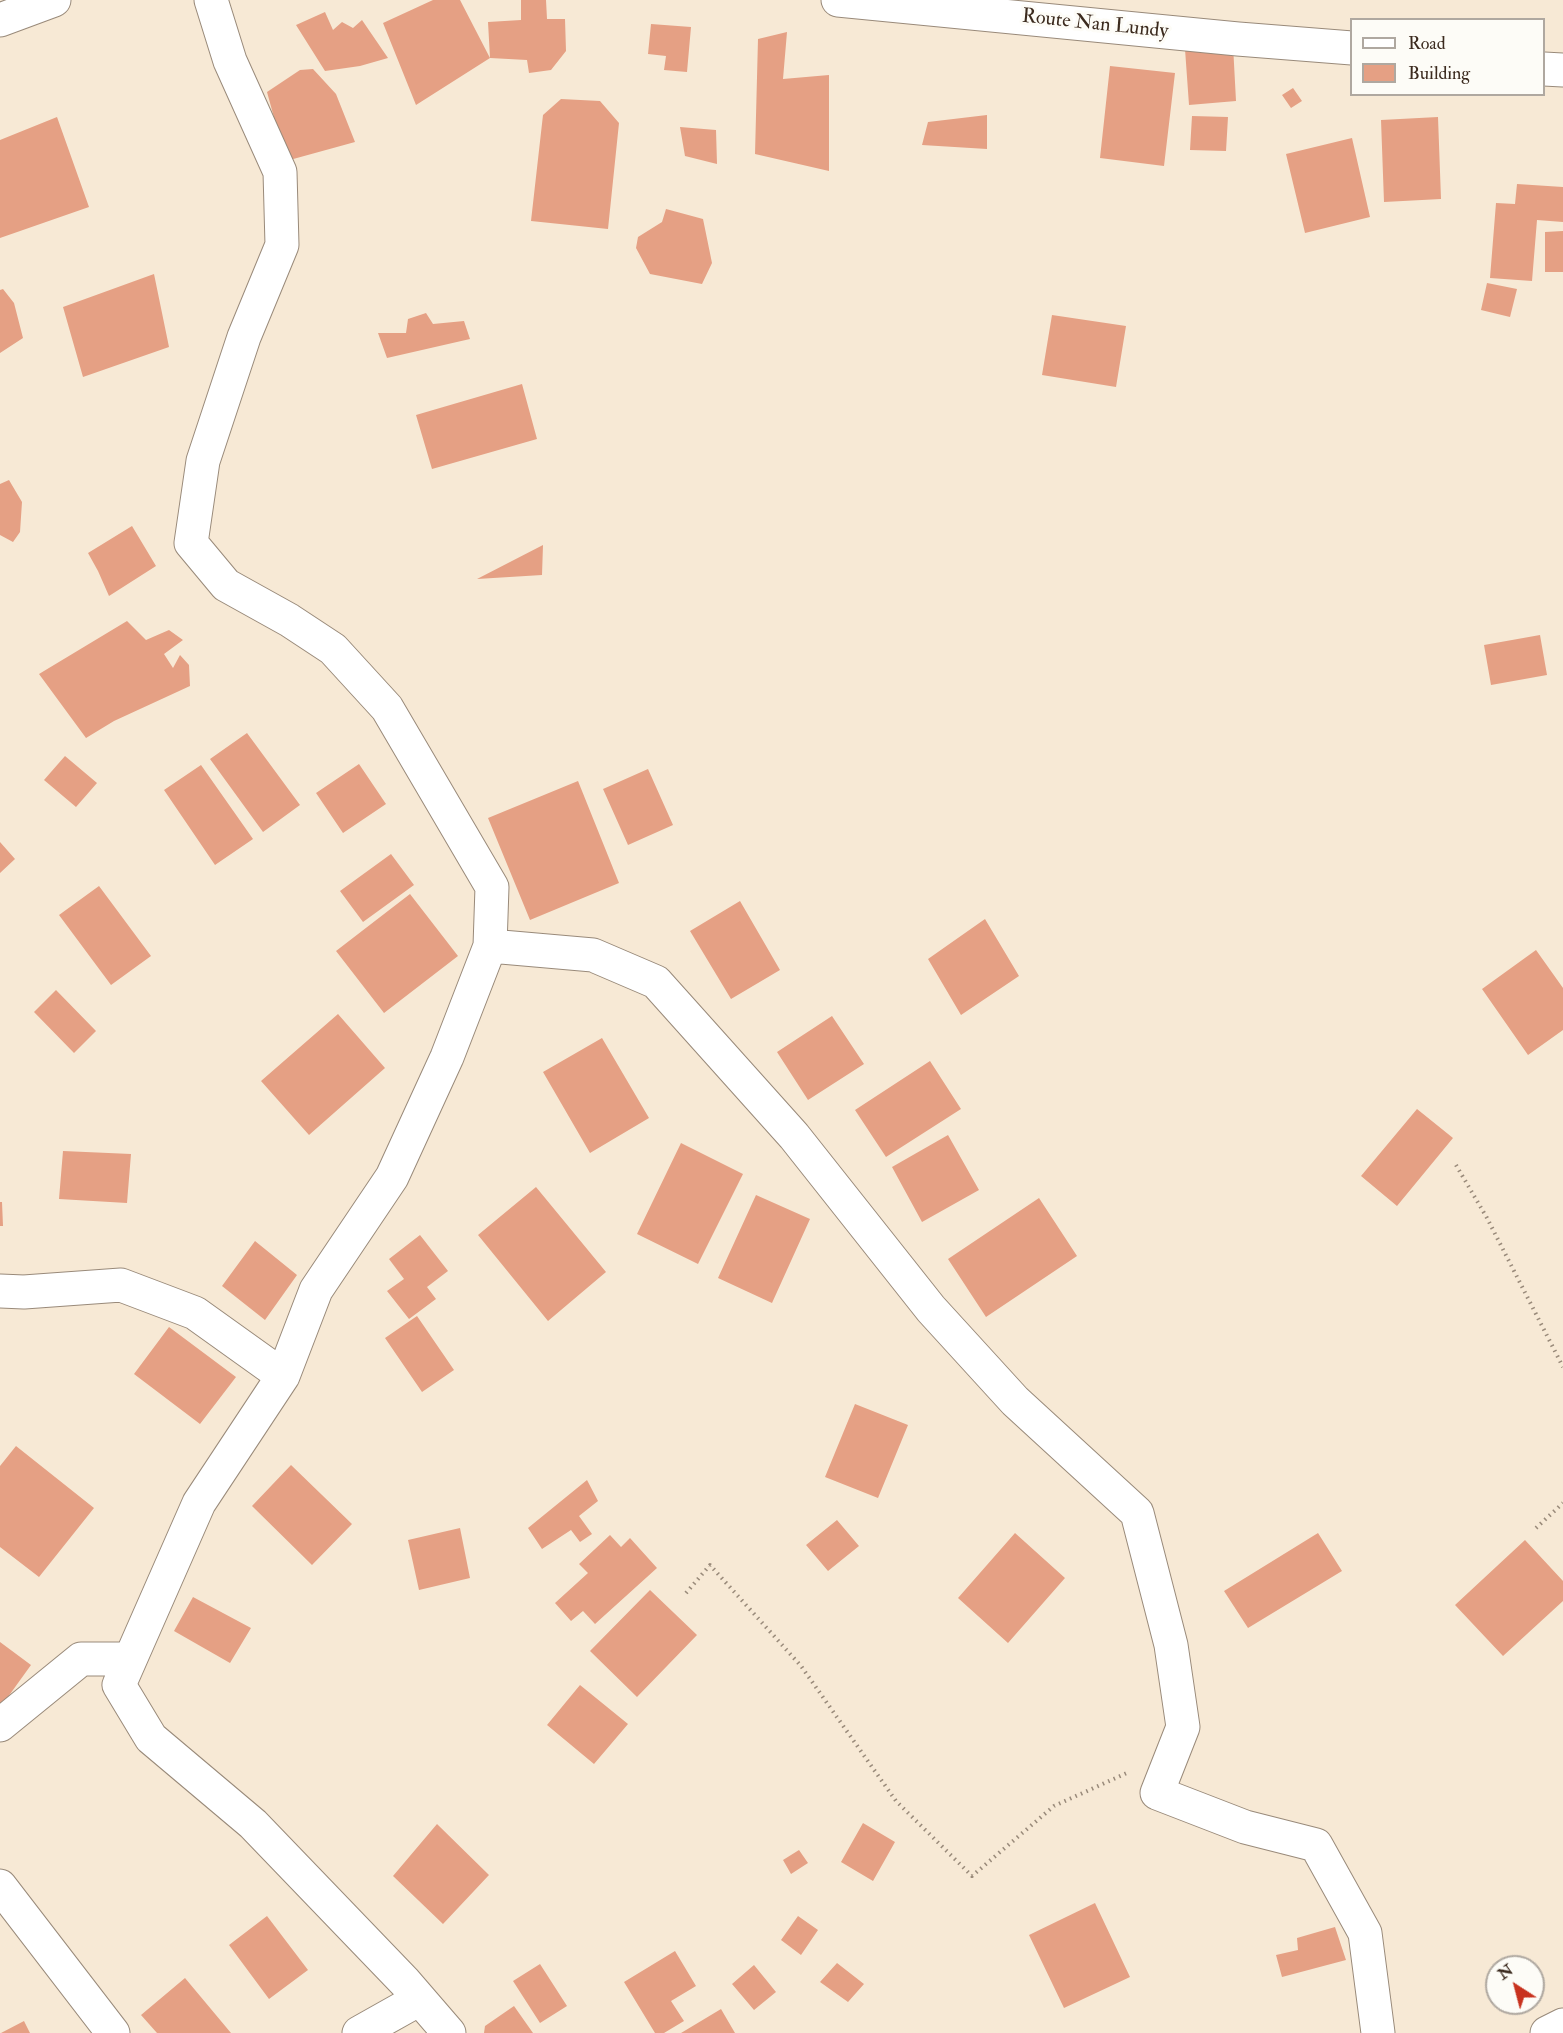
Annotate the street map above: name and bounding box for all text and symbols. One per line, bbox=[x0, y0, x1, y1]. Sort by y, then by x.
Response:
street label: Route Nan Lundy bbox=[1021, 5, 1169, 45]
legend bbox=[1350, 18, 1545, 96]
text: Road bbox=[1408, 32, 1446, 55]
text: Building bbox=[1408, 62, 1470, 85]
north arrow bbox=[1485, 1955, 1545, 2015]
text: N bbox=[1494, 1960, 1517, 1984]

